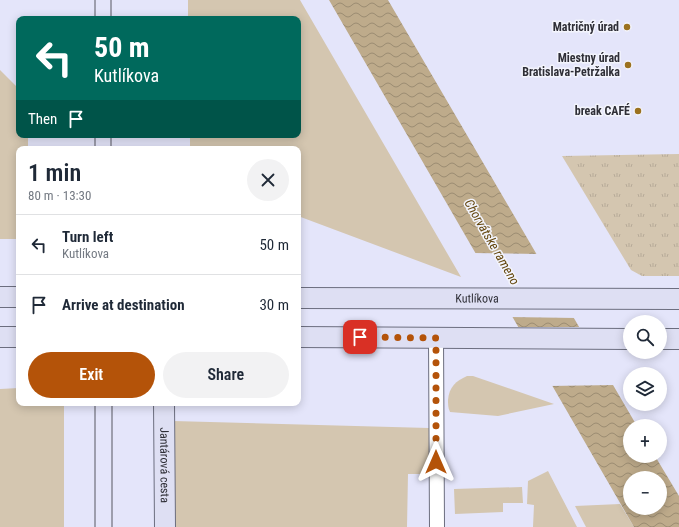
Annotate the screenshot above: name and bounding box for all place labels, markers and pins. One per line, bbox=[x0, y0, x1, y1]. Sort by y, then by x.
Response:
place label: Matričný úrad bbox=[553, 20, 619, 34]
marker: Matričný úrad bbox=[622, 22, 632, 32]
place label: Miestny úrad Bratislava-Petržalka bbox=[522, 51, 620, 79]
marker: Miestny úrad Bratislava-Petržalka bbox=[623, 60, 633, 70]
place label: break CAFÉ bbox=[575, 103, 630, 118]
marker: break CAFÉ bbox=[633, 106, 643, 116]
pin bbox=[343, 320, 377, 354]

